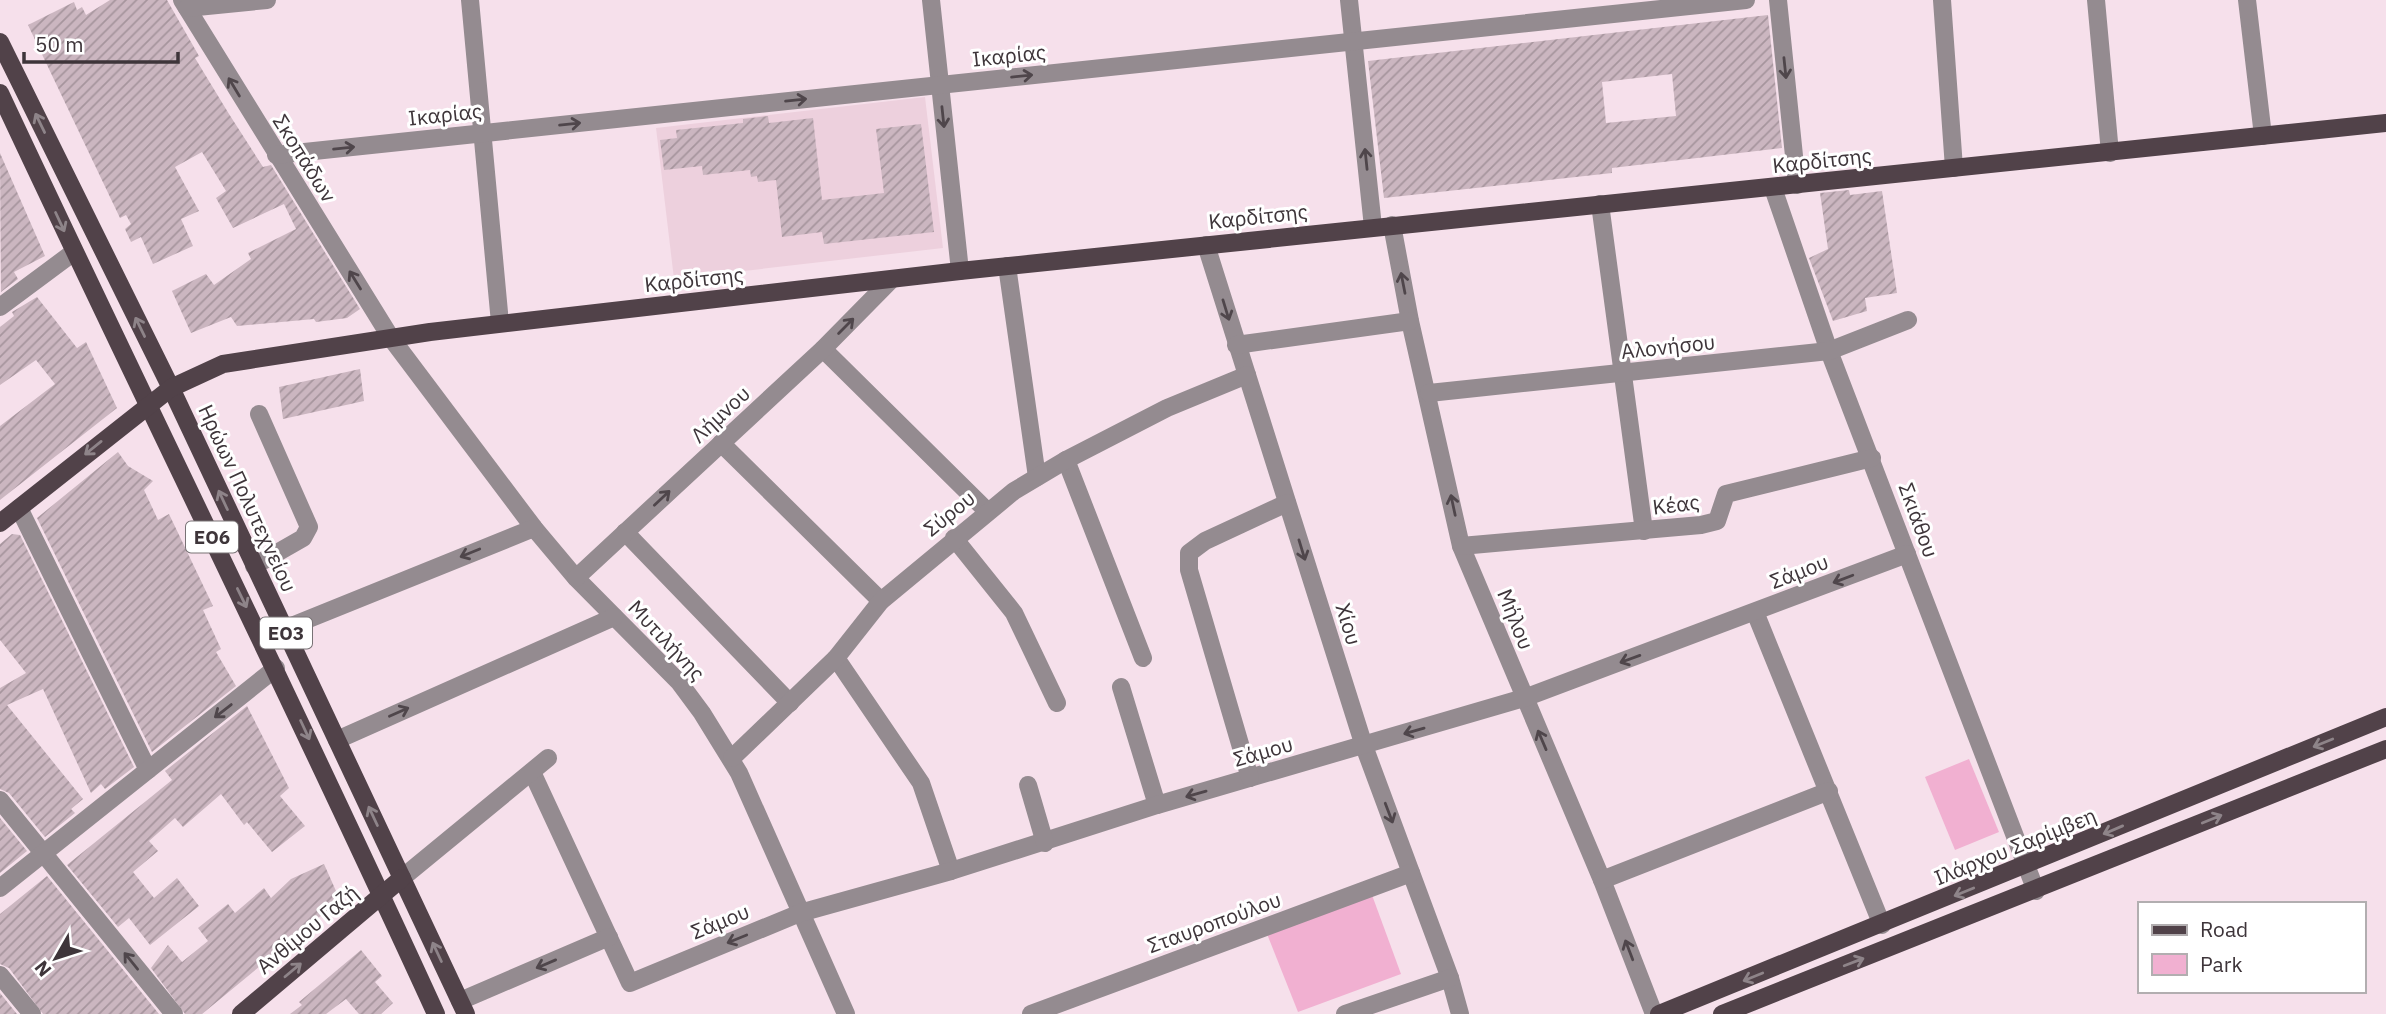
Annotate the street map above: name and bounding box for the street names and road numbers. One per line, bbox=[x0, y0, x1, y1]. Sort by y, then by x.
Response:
street label: Ικαρίας bbox=[971, 37, 1047, 73]
street label: Ικαρίας bbox=[407, 96, 483, 132]
street label: Σκοπάδων bbox=[267, 109, 343, 207]
street label: Καρδίτσης bbox=[1771, 141, 1873, 179]
street label: Καρδίτσης bbox=[1207, 197, 1309, 235]
street label: Καρδίτσης bbox=[643, 260, 745, 298]
street label: Αλονήσου bbox=[1619, 327, 1717, 365]
street label: Λήμνου bbox=[684, 379, 756, 449]
street label: Ηρώων Πολυτεχνείου bbox=[192, 400, 304, 596]
street label: Σκιάθου bbox=[1893, 479, 1945, 561]
street label: Σύρου bbox=[917, 484, 981, 542]
street label: Κέας bbox=[1651, 487, 1701, 521]
road number: ΕΟ6 bbox=[186, 522, 238, 552]
street label: Σάμου bbox=[1766, 547, 1832, 595]
street label: Μήλου bbox=[1491, 585, 1541, 653]
street label: Μυτιλήνης bbox=[622, 594, 712, 686]
street label: Χίου bbox=[1329, 600, 1369, 648]
road number: ΕΟ3 bbox=[260, 618, 312, 648]
street label: Σάμου bbox=[1230, 729, 1296, 773]
street label: Ιλάρχου Σαρίμβεη bbox=[1930, 801, 2100, 891]
street label: Ανθίμου Γαζή bbox=[250, 878, 364, 980]
street label: Σταυροπούλου bbox=[1143, 885, 1285, 959]
street label: Σάμου bbox=[687, 897, 753, 945]

